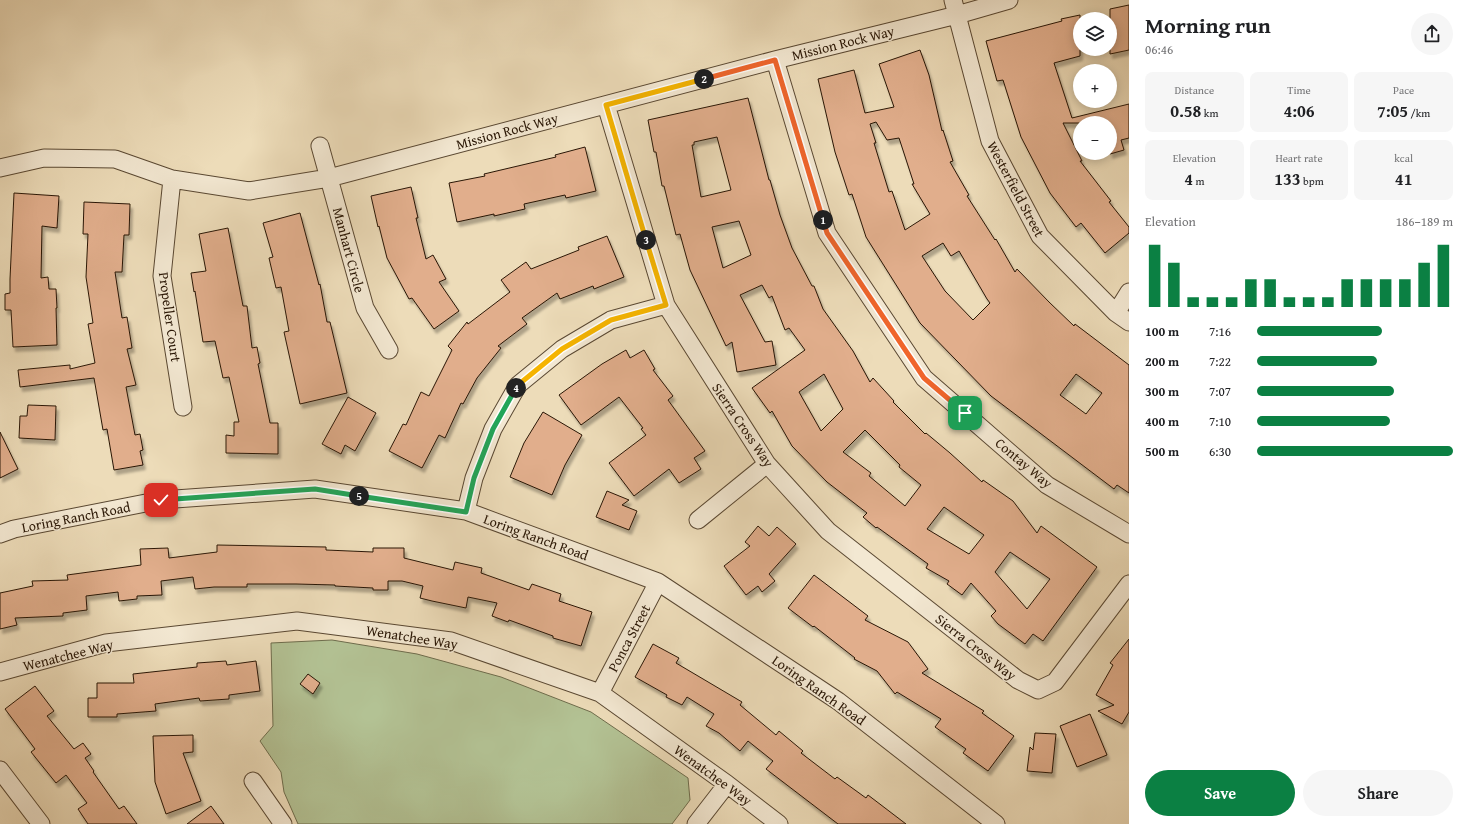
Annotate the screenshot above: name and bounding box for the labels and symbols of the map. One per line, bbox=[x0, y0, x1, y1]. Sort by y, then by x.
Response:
street label: Mission Rock Way bbox=[790, 21, 896, 65]
pin: 2 bbox=[694, 69, 714, 89]
street label: Mission Rock Way bbox=[454, 108, 560, 154]
street label: Westerfield Street bbox=[982, 138, 1050, 240]
street label: Manhart Circle bbox=[328, 205, 370, 295]
pin: 1 bbox=[813, 210, 833, 230]
pin: 3 bbox=[636, 230, 656, 250]
street label: Propeller Court bbox=[154, 271, 186, 363]
pin: 4 bbox=[506, 378, 526, 398]
street label: Sierra Cross Way bbox=[707, 379, 779, 471]
pin bbox=[948, 396, 982, 430]
street label: Contay Way bbox=[991, 433, 1057, 493]
pin bbox=[144, 483, 178, 517]
pin: 5 bbox=[349, 486, 369, 506]
street label: Loring Ranch Road bbox=[20, 497, 133, 537]
street label: Loring Ranch Road bbox=[481, 509, 592, 565]
street label: Ponca Street bbox=[603, 601, 655, 675]
street label: Sierra Cross Way bbox=[931, 609, 1021, 685]
street label: Wenatchee Way bbox=[365, 620, 459, 654]
street label: Wenatchee Way bbox=[21, 634, 115, 676]
street label: Loring Ranch Road bbox=[768, 650, 870, 730]
street label: Wenatchee Way bbox=[670, 740, 756, 810]

